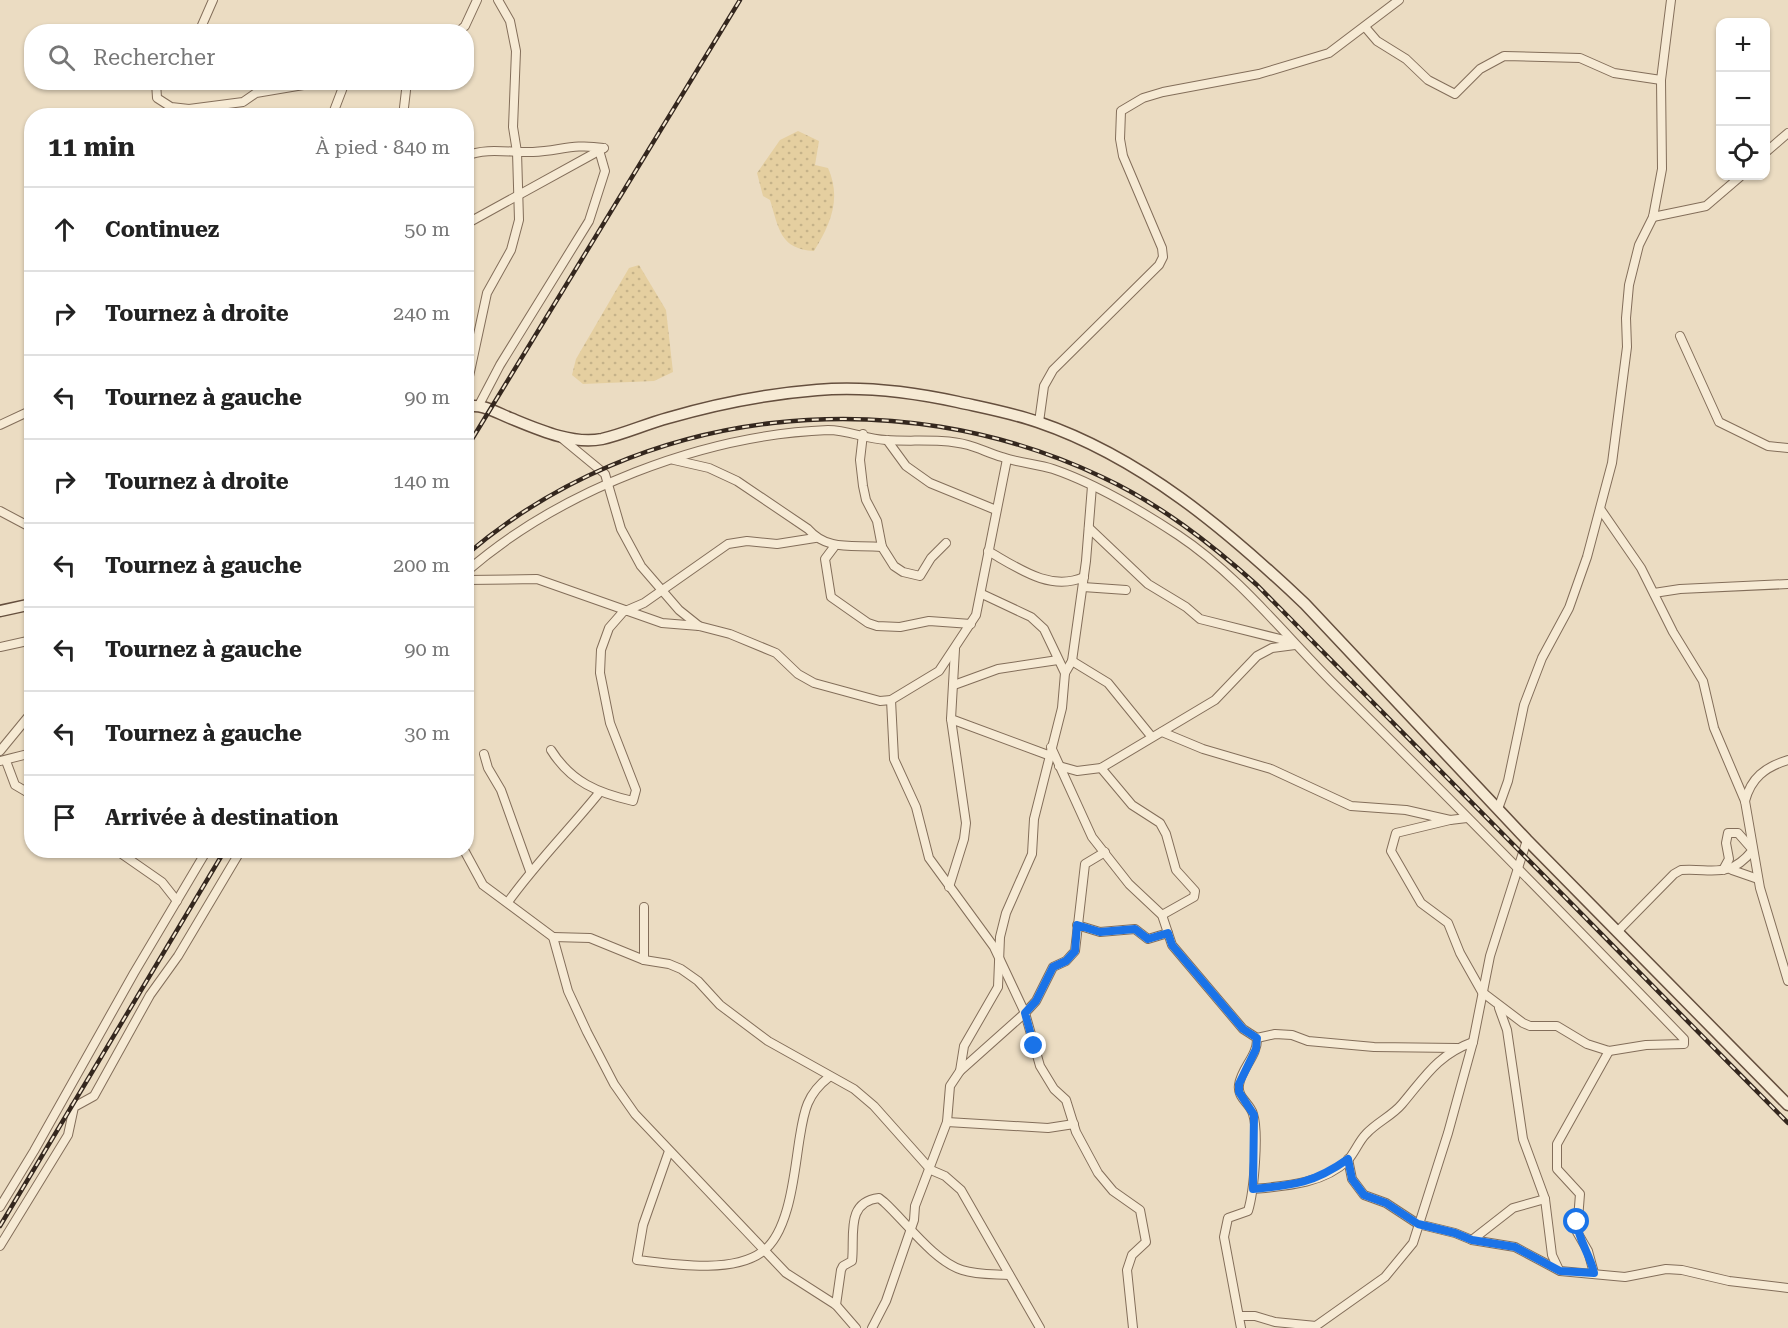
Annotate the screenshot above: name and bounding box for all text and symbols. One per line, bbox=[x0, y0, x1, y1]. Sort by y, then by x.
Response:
map controls bbox=[1716, 18, 1770, 180]
button: + bbox=[1716, 18, 1770, 72]
search box bbox=[24, 24, 474, 90]
icon: search bbox=[45, 41, 78, 74]
text: Rechercher bbox=[93, 45, 215, 70]
button: − bbox=[1716, 72, 1770, 126]
button: locate bbox=[1716, 126, 1770, 180]
text: 11 min bbox=[48, 132, 135, 162]
text: À pied · 840 m bbox=[316, 135, 450, 159]
icon: ahead bbox=[48, 213, 81, 246]
text: Continuez bbox=[105, 217, 219, 242]
text: 50 m bbox=[404, 217, 450, 241]
icon: right bbox=[48, 297, 81, 330]
text: Tournez à droite bbox=[105, 301, 289, 326]
text: 240 m bbox=[393, 301, 450, 325]
icon: left bbox=[48, 381, 81, 414]
text: Tournez à gauche bbox=[105, 385, 302, 410]
text: 90 m bbox=[404, 385, 450, 409]
icon: right bbox=[48, 465, 81, 498]
text: Tournez à droite bbox=[105, 469, 289, 494]
text: 140 m bbox=[393, 469, 450, 493]
icon: left bbox=[48, 549, 81, 582]
text: Tournez à gauche bbox=[105, 553, 302, 578]
text: 200 m bbox=[393, 553, 450, 577]
icon: left bbox=[48, 633, 81, 666]
text: Tournez à gauche bbox=[105, 637, 302, 662]
text: 90 m bbox=[404, 637, 450, 661]
icon: left bbox=[48, 717, 81, 750]
text: Tournez à gauche bbox=[105, 721, 302, 746]
text: 30 m bbox=[404, 721, 450, 745]
icon: arrive bbox=[48, 801, 81, 834]
text: Arrivée à destination bbox=[105, 805, 339, 830]
route end bbox=[1020, 1032, 1046, 1058]
route start bbox=[1563, 1208, 1589, 1234]

